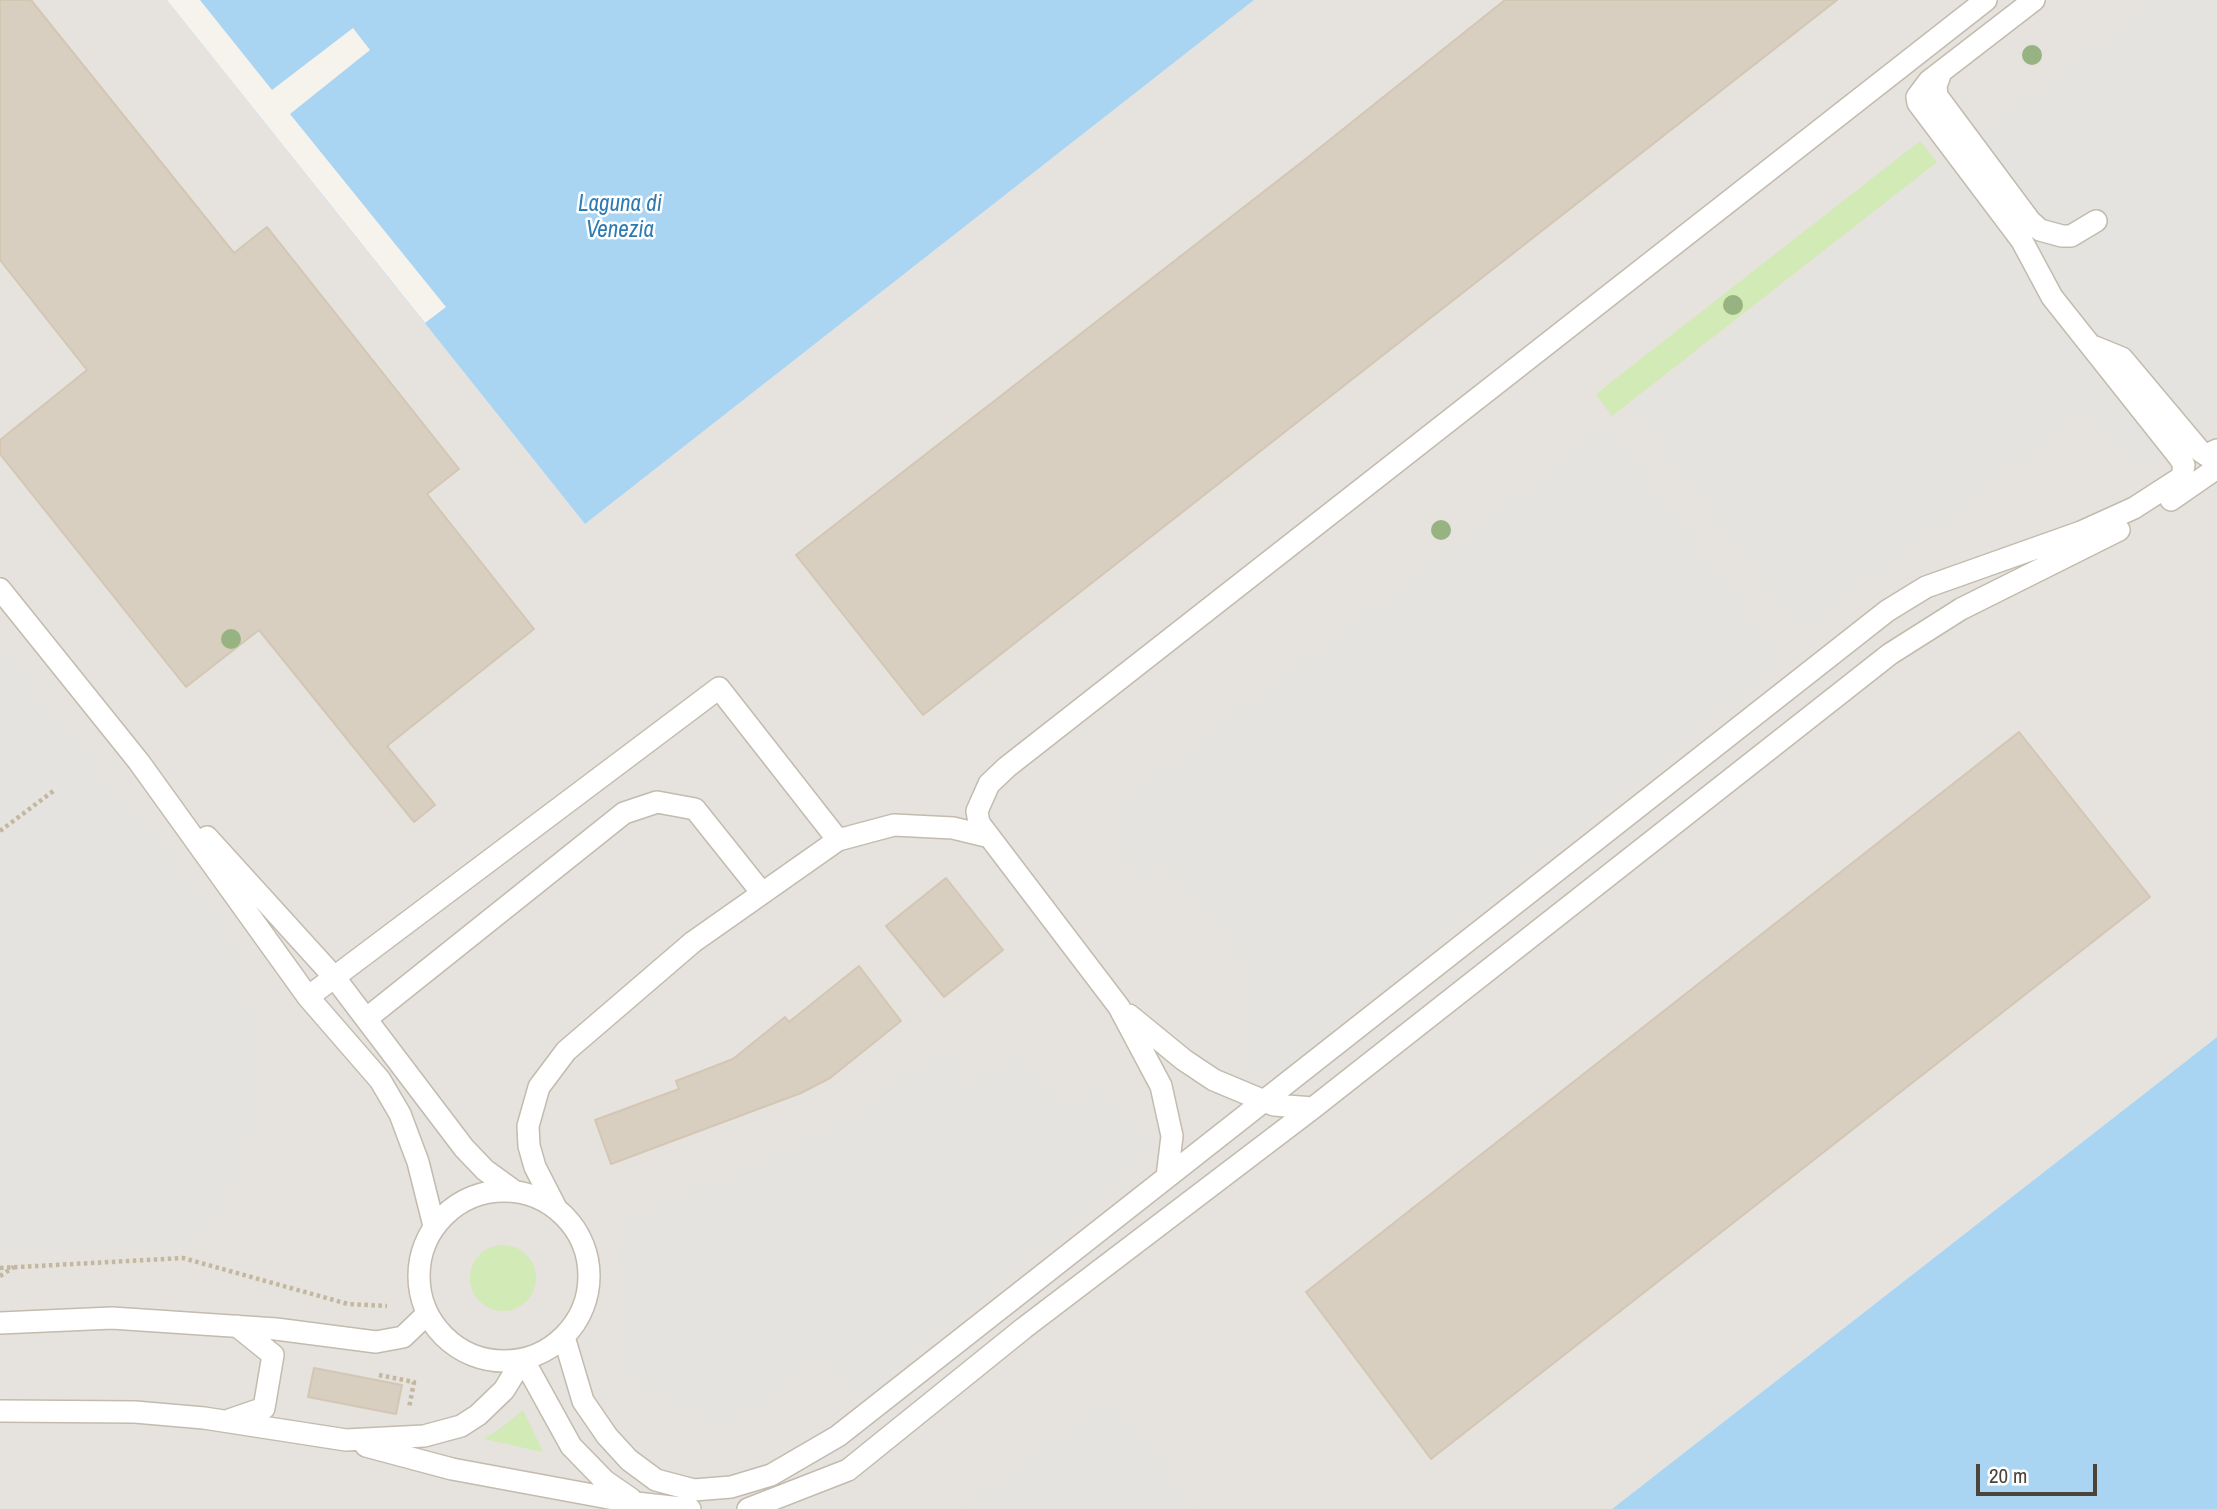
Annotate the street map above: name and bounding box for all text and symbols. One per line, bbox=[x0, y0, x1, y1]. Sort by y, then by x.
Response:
water label: Laguna di Venezia bbox=[578, 191, 662, 245]
scale bar bbox=[1979, 1450, 2100, 1494]
text: 20 m bbox=[1989, 1461, 2027, 1490]

